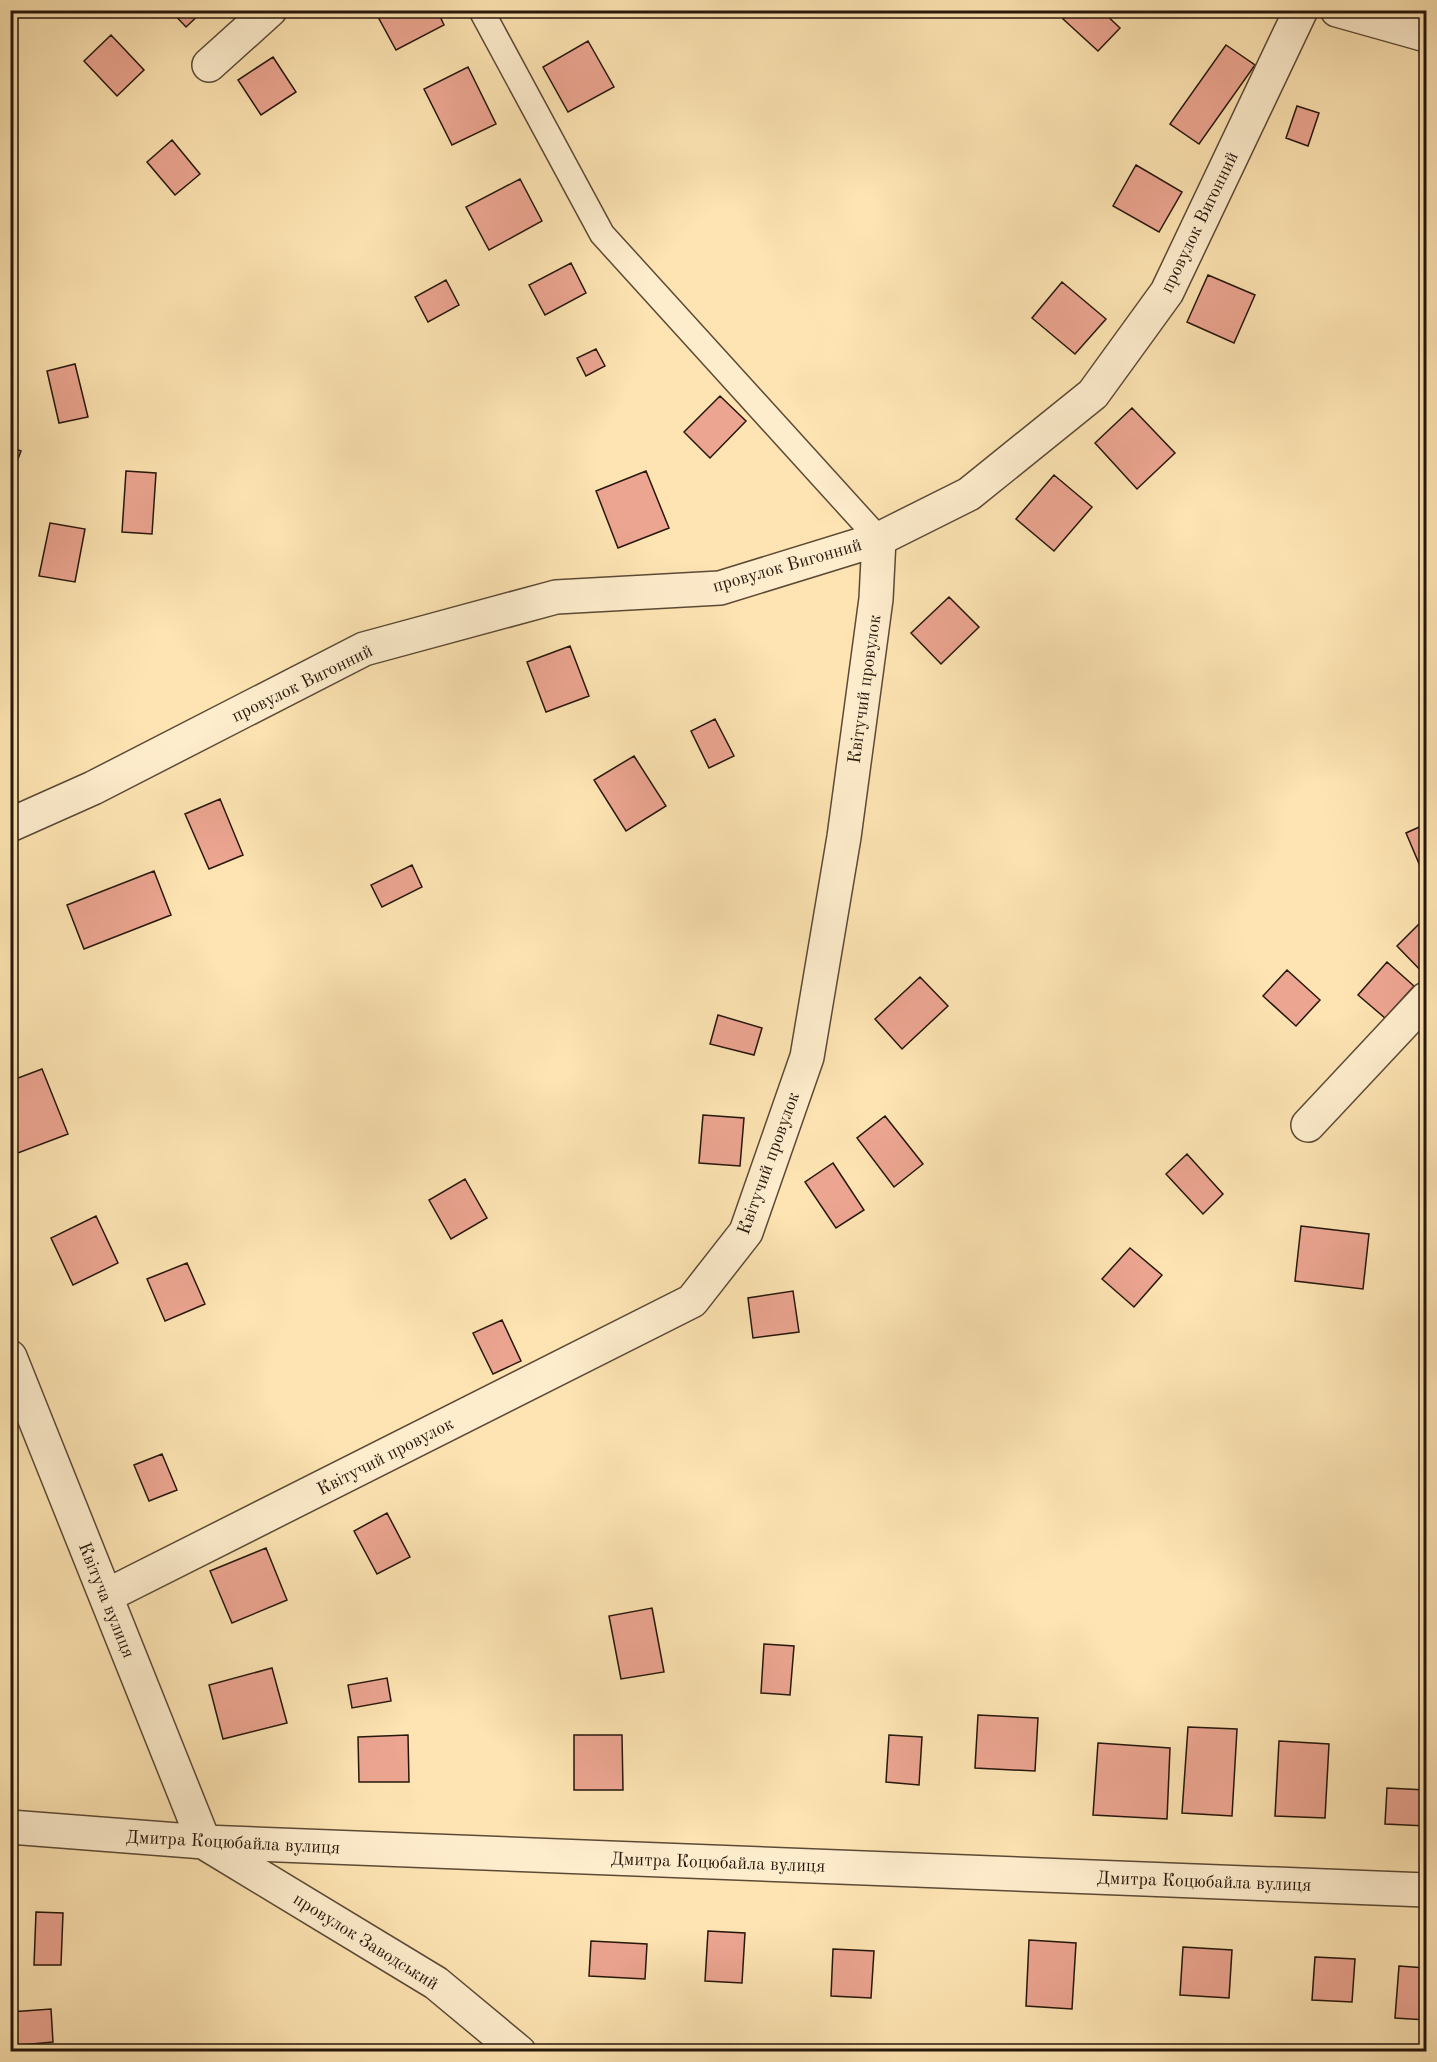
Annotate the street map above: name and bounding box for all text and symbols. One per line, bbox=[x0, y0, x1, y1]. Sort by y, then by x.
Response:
street label: провулок Вигонний bbox=[1158, 149, 1242, 296]
street label: провулок Вигонний bbox=[711, 536, 864, 596]
street label: Квітучий провулок bbox=[846, 613, 884, 765]
street label: провулок Вигонний bbox=[229, 642, 376, 726]
street label: Квітучий провулок bbox=[735, 1090, 803, 1237]
street label: Квітучий провулок bbox=[314, 1415, 457, 1499]
street label: Квітуча вулиця bbox=[75, 1540, 137, 1661]
street label: Дмитра Коцюбайла вулиця bbox=[125, 1828, 341, 1858]
street label: Дмитра Коцюбайла вулиця bbox=[610, 1850, 826, 1876]
street label: Дмитра Коцюбайла вулиця bbox=[1096, 1869, 1312, 1895]
street label: провулок Заводський bbox=[290, 1890, 441, 1994]

